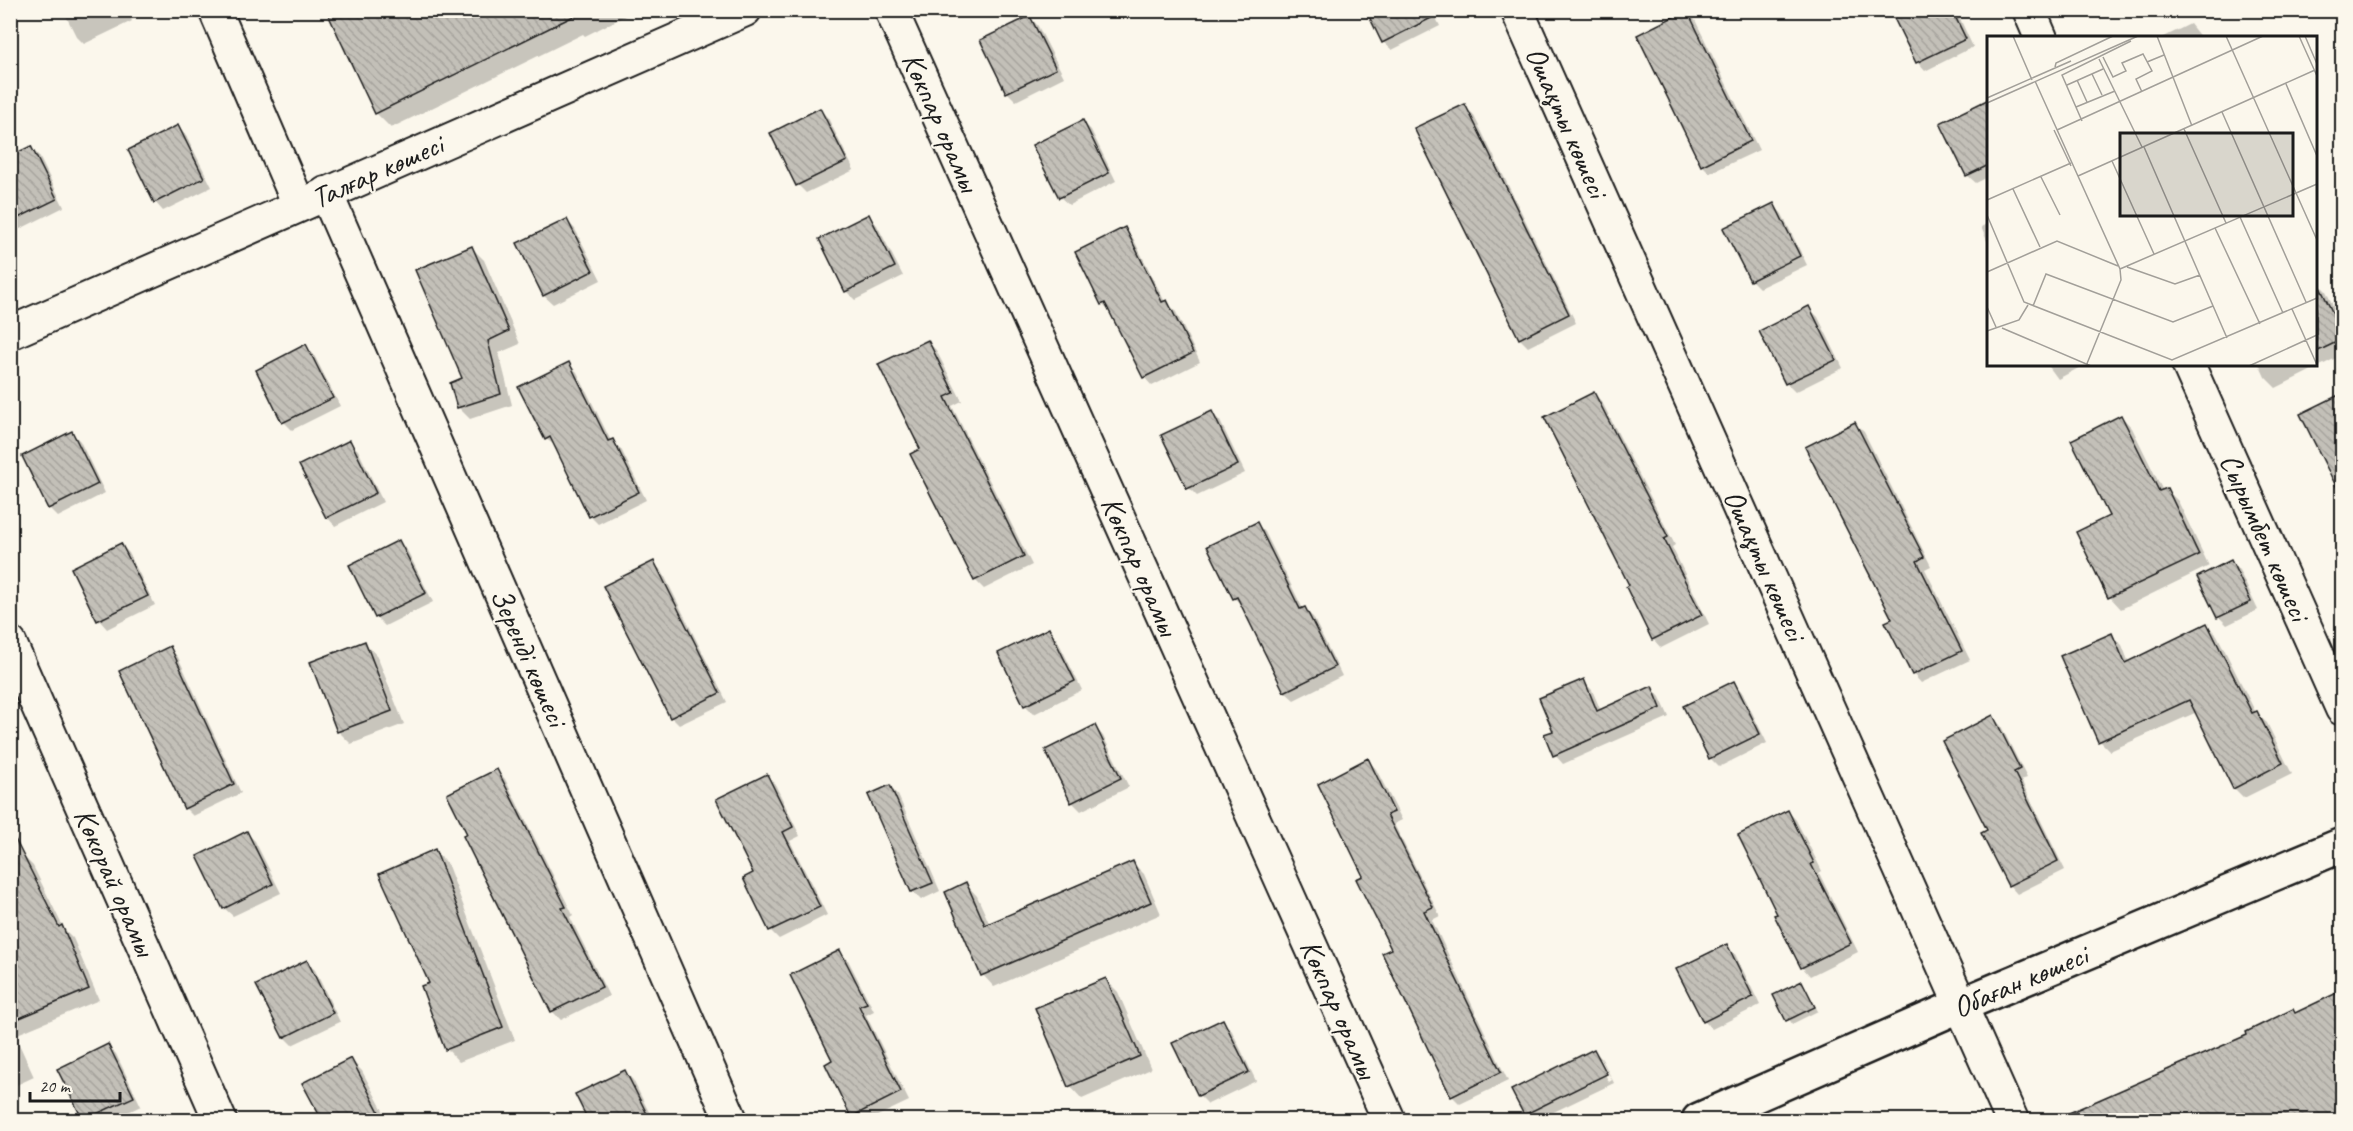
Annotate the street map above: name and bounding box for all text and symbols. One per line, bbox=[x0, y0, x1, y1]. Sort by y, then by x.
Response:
inset map bbox=[1987, 36, 2317, 366]
street label: Ошақты көшесі bbox=[1517, 41, 1619, 206]
street label: Көкпар орамы bbox=[893, 47, 989, 199]
street label: Талғар көшесі bbox=[305, 124, 452, 217]
street label: Сырымбет көшесі bbox=[2211, 447, 2320, 630]
street label: Ошақты көшесі bbox=[1715, 484, 1817, 649]
street label: Көкпар орамы bbox=[1092, 491, 1188, 643]
street label: Зеренді көшесі bbox=[482, 582, 578, 735]
street label: Көкорай орамы bbox=[66, 802, 165, 964]
street label: Көкпар орамы bbox=[1291, 934, 1387, 1086]
street label: Обаған көшесі bbox=[1947, 934, 2096, 1026]
scale bar bbox=[30, 1065, 120, 1103]
text: 20 m bbox=[39, 1075, 72, 1097]

